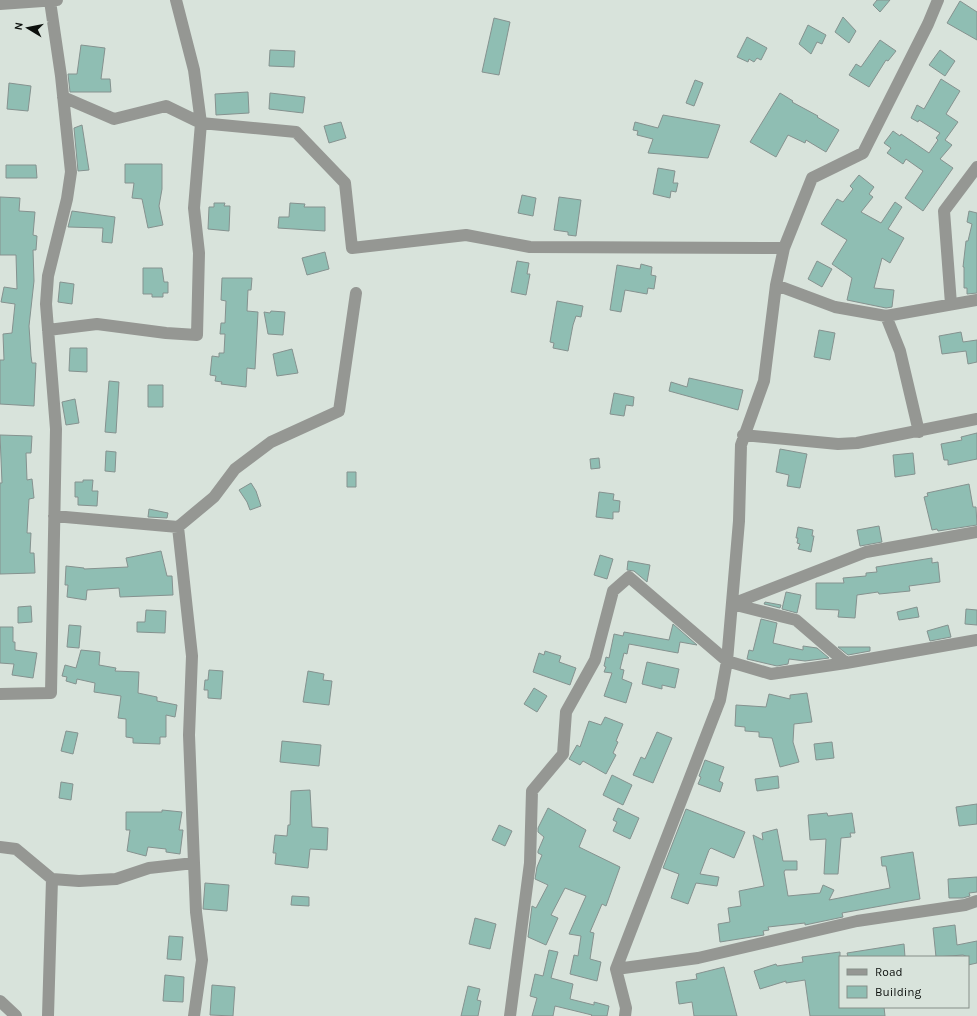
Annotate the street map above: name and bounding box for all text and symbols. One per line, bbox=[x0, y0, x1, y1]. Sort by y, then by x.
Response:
north arrow bbox=[8, 8, 48, 48]
text: N bbox=[12, 21, 26, 31]
legend bbox=[839, 956, 969, 1008]
text: Road bbox=[875, 965, 903, 979]
text: Building bbox=[875, 985, 922, 999]

